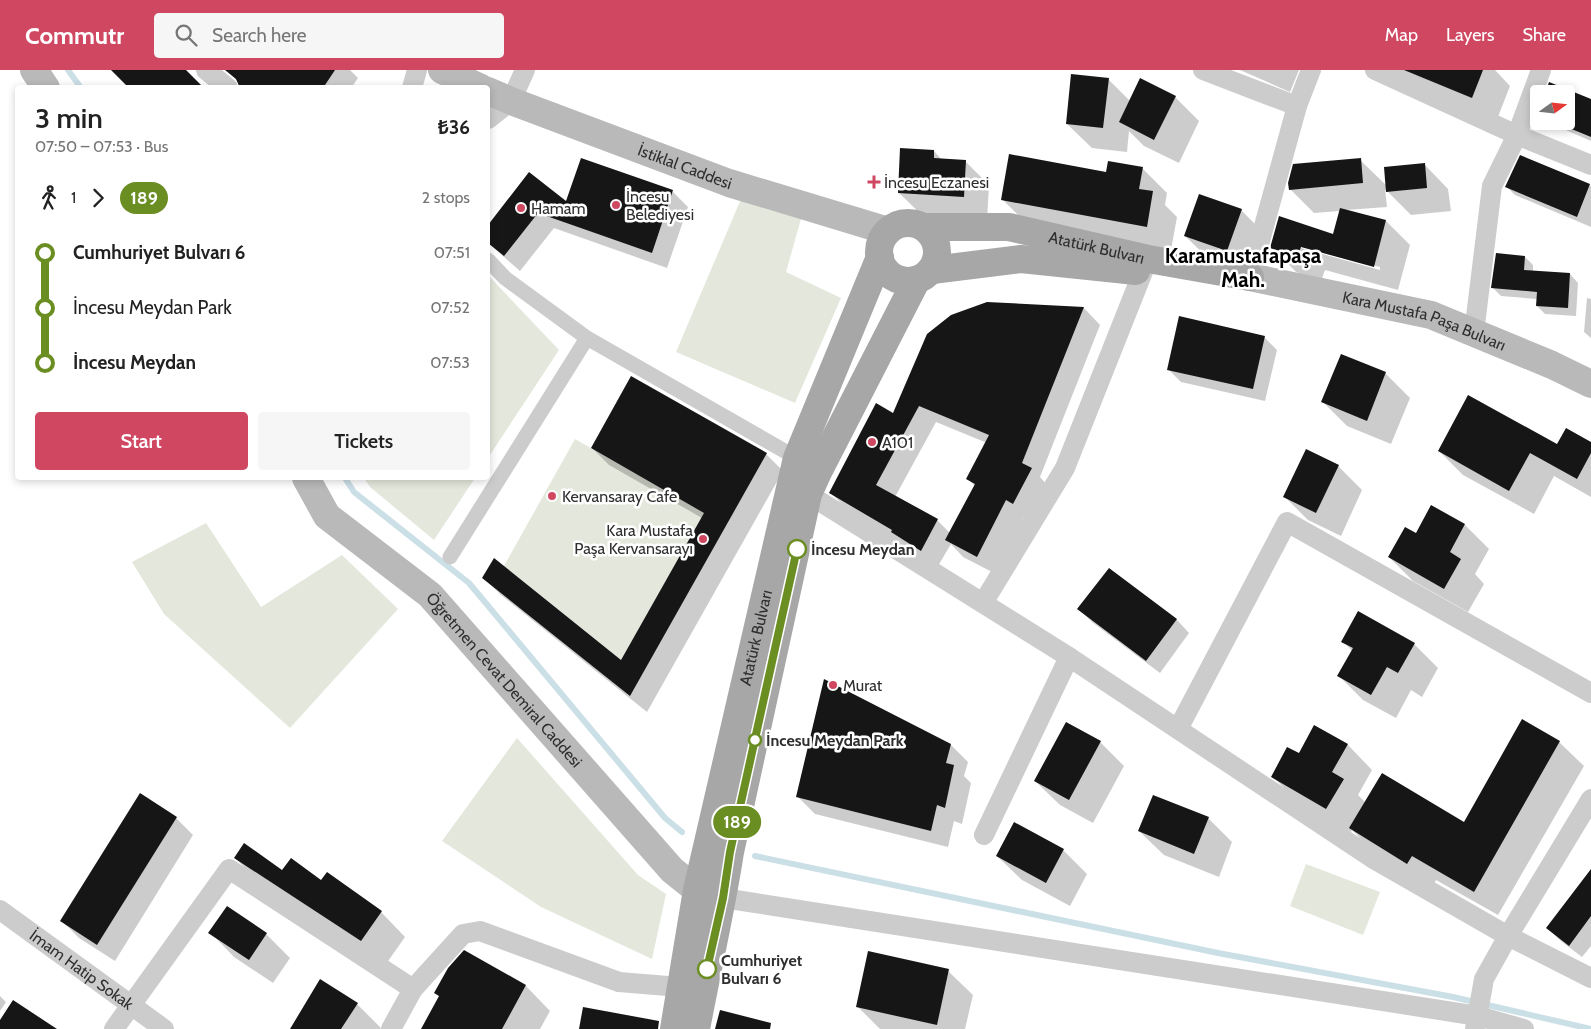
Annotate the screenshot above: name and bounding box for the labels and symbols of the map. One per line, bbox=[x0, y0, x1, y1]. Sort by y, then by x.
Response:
north arrow bbox=[1530, 85, 1575, 130]
street label: İstiklal Caddesi bbox=[635, 140, 734, 193]
place label: İncesu Eczanesi bbox=[884, 173, 989, 192]
marker: İncesu Eczanesi bbox=[868, 176, 880, 188]
place label: İncesu Belediyesi bbox=[626, 187, 694, 224]
place label: Hamam bbox=[531, 199, 586, 218]
marker: İncesu Belediyesi bbox=[610, 199, 622, 211]
marker: Hamam bbox=[515, 202, 527, 214]
street label: Atatürk Bulvarı bbox=[1047, 227, 1146, 267]
district label: Karamustafapaşa Mah. bbox=[1165, 243, 1322, 292]
street label: Kara Mustafa Paşa Bulvarı bbox=[1341, 287, 1509, 354]
place label: A101 bbox=[882, 433, 913, 452]
marker: A101 bbox=[866, 436, 878, 448]
place label: Kervansaray Cafe bbox=[562, 487, 677, 506]
marker: Kervansaray Cafe bbox=[546, 490, 558, 502]
place label: Kara Mustafa Paşa Kervansarayı bbox=[574, 521, 693, 558]
marker: Kara Mustafa Paşa Kervansarayı bbox=[697, 533, 709, 545]
marker: İncesu Meydan bbox=[787, 539, 807, 559]
place label: İncesu Meydan bbox=[811, 540, 915, 559]
street label: Öğretmen Cevat Demiral Caddesi bbox=[423, 588, 586, 771]
street label: Atatürk Bulvarı bbox=[735, 588, 776, 687]
place label: Murat bbox=[843, 676, 883, 695]
marker: Murat bbox=[827, 679, 839, 691]
place label: İncesu Meydan Park bbox=[766, 731, 904, 750]
marker: İncesu Meydan Park bbox=[748, 733, 762, 747]
line badge: 189 bbox=[708, 806, 766, 838]
street label: İmam Hatip Sokak bbox=[26, 925, 138, 1014]
place label: Cumhuriyet Bulvarı 6 bbox=[721, 951, 803, 988]
marker: Cumhuriyet Bulvarı 6 bbox=[697, 959, 717, 979]

